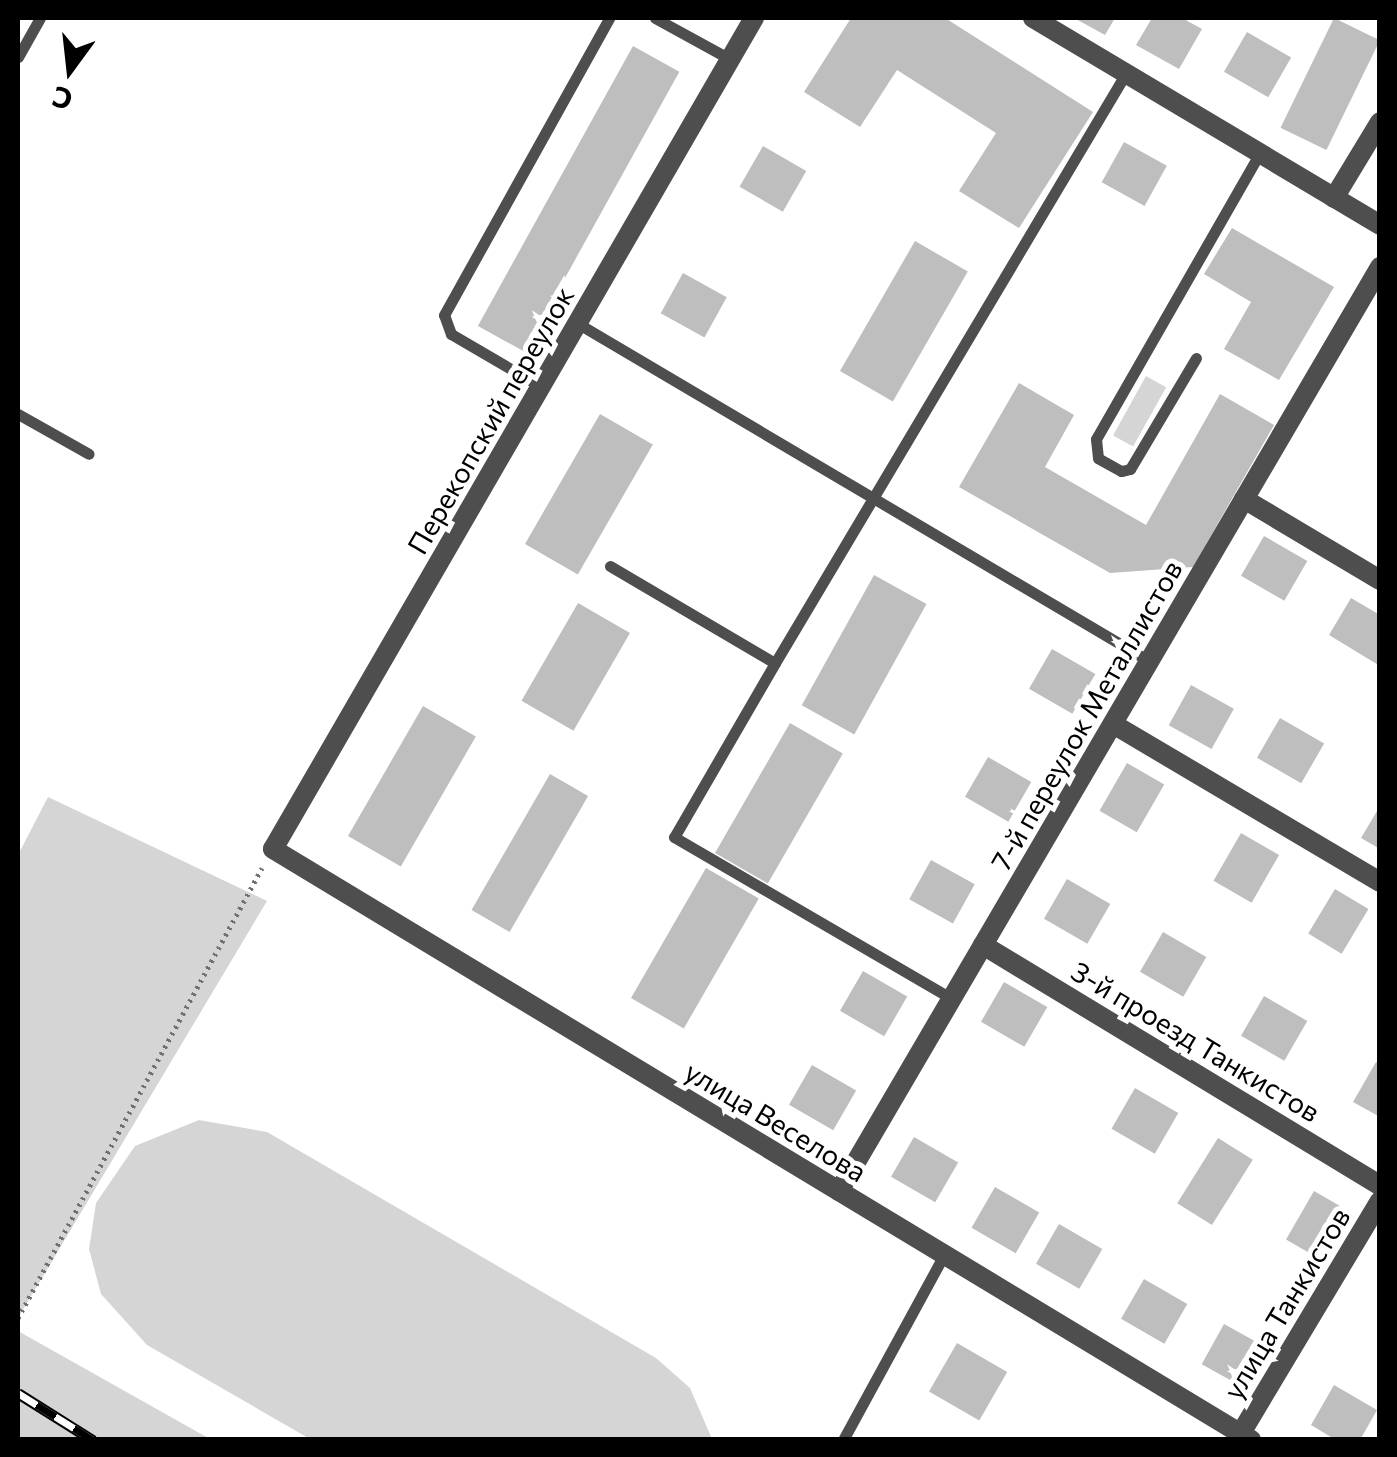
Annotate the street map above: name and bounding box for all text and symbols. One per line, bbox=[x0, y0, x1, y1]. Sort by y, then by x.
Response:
north arrow bbox=[20, 20, 120, 120]
text: С bbox=[49, 80, 76, 118]
street label: Перекопский переулок bbox=[400, 280, 580, 560]
street label: 7-й переулок Металлистов bbox=[983, 554, 1189, 876]
street label: 3-й проезд Танкистов bbox=[1066, 954, 1326, 1128]
street label: улица Веселова bbox=[679, 1054, 873, 1188]
street label: улица Танкистов bbox=[1216, 1201, 1356, 1405]

